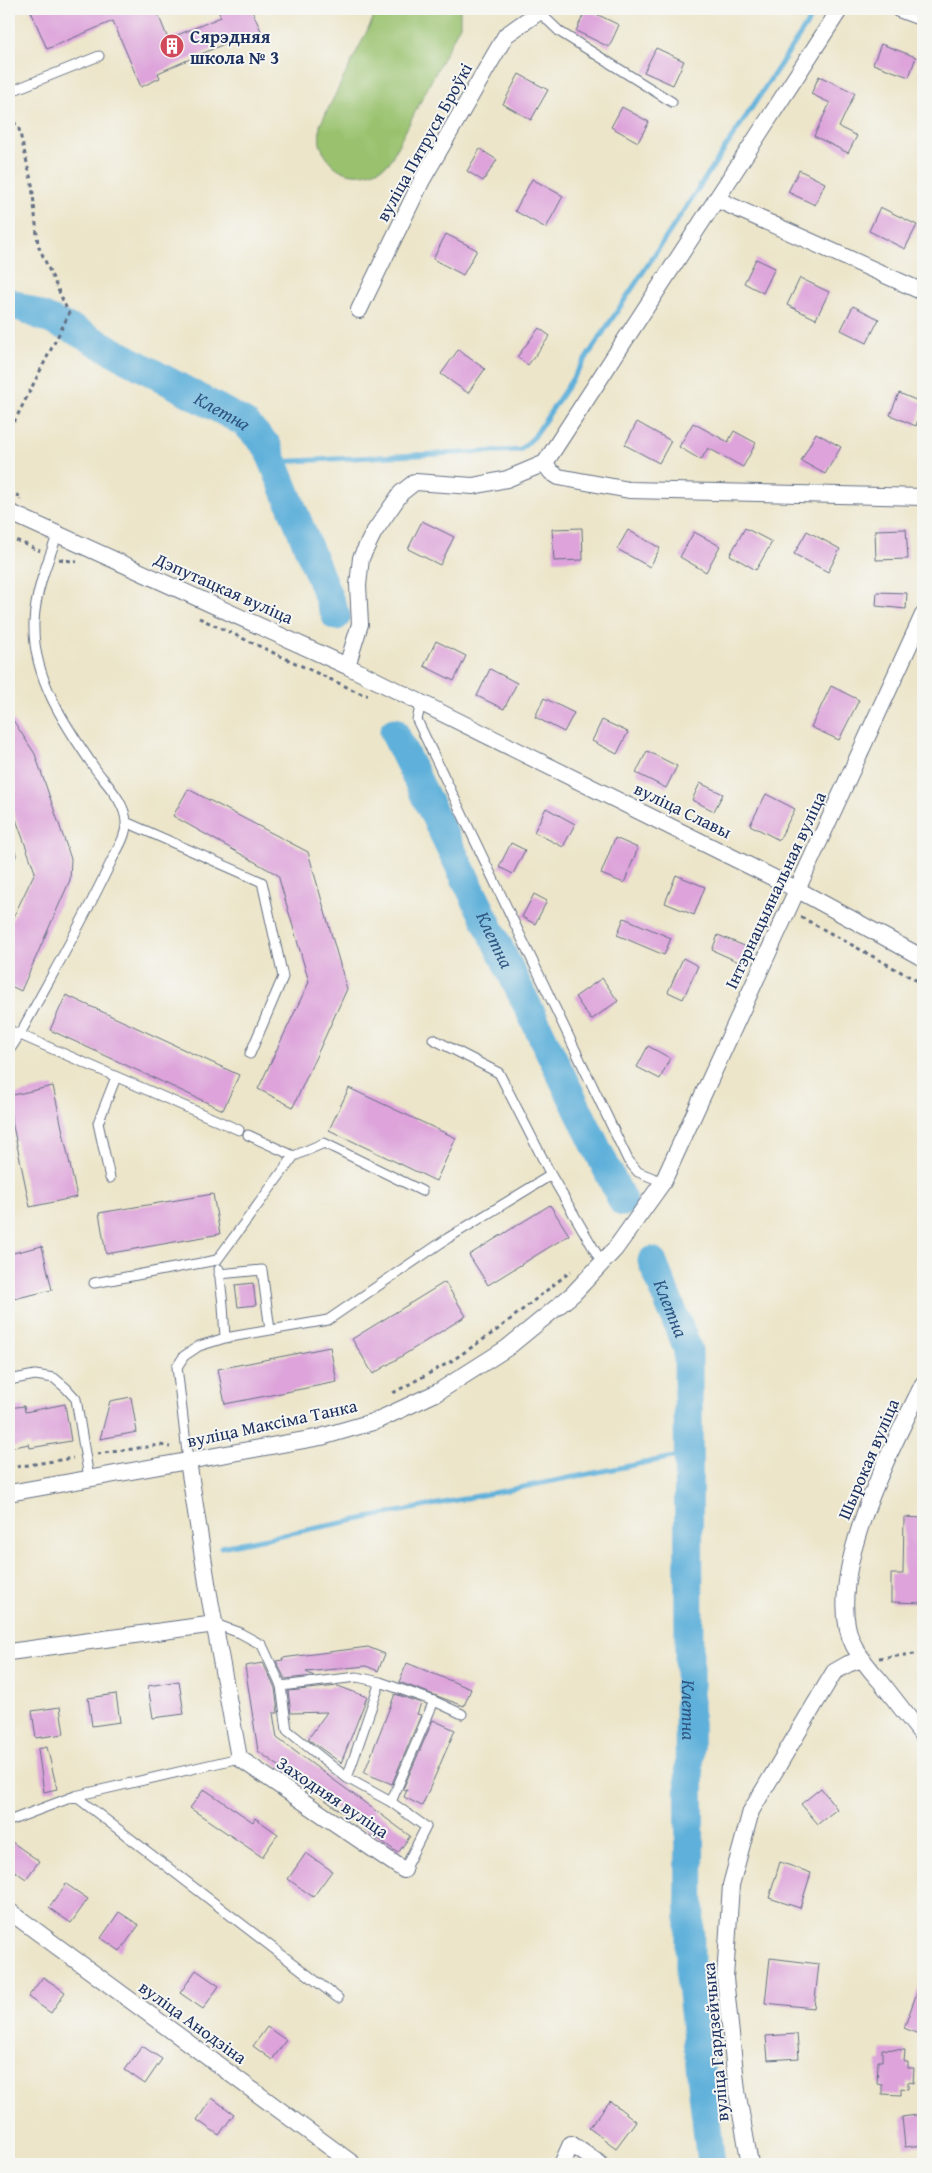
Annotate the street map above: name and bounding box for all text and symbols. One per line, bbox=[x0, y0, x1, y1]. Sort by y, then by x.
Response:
place label: Сярэдняя школа № 3 bbox=[190, 23, 279, 71]
building icon: Сярэдняя школа № 3 bbox=[159, 33, 185, 59]
street label: вуліца Пятруся Броўкі bbox=[369, 58, 479, 226]
water label: Клетна bbox=[189, 384, 259, 436]
street label: Дэпутацкая вуліца bbox=[149, 545, 298, 631]
street label: вуліца Славы bbox=[630, 775, 737, 845]
street label: Інтэрнацыянальная вуліца bbox=[717, 786, 833, 993]
water label: Клетна bbox=[469, 906, 521, 973]
water label: Клетна bbox=[647, 1275, 696, 1342]
street label: вуліца Максіма Танка bbox=[184, 1392, 360, 1454]
street label: Шырокая вуліца bbox=[830, 1394, 906, 1524]
water label: Клетна bbox=[675, 1680, 703, 1741]
street label: Заходняя вуліца bbox=[271, 1749, 395, 1845]
street label: вуліца Гардзейчыка bbox=[695, 1961, 735, 2123]
street label: вуліца Анодзіна bbox=[133, 1973, 253, 2071]

